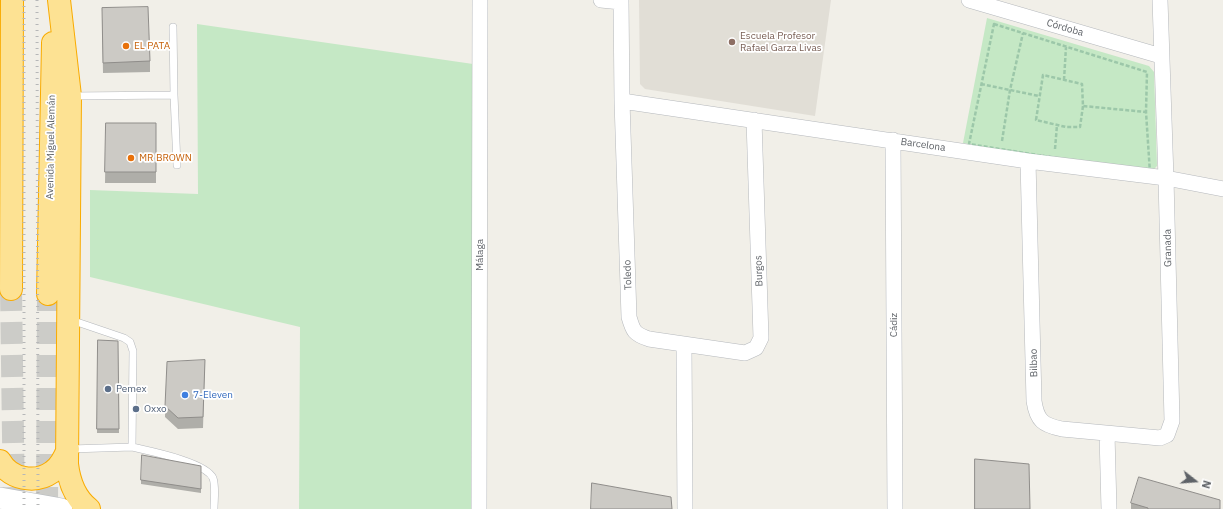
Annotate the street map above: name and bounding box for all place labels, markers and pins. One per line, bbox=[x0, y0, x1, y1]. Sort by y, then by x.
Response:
place label: Escuela Profesor Rafael Garza Livas bbox=[740, 30, 822, 54]
marker: Escuela Profesor Rafael Garza Livas bbox=[727, 37, 737, 47]
place label: EL PATA bbox=[134, 40, 170, 52]
marker: EL PATA bbox=[121, 41, 131, 51]
place label: MR BROWN bbox=[139, 152, 192, 164]
marker: MR BROWN bbox=[126, 153, 136, 163]
place label: Pemex bbox=[116, 383, 147, 395]
marker: Pemex bbox=[103, 384, 113, 394]
place label: 7-Eleven bbox=[193, 389, 233, 401]
marker: 7-Eleven bbox=[180, 390, 190, 400]
place label: Oxxo bbox=[144, 403, 167, 415]
marker: Oxxo bbox=[131, 404, 141, 414]

